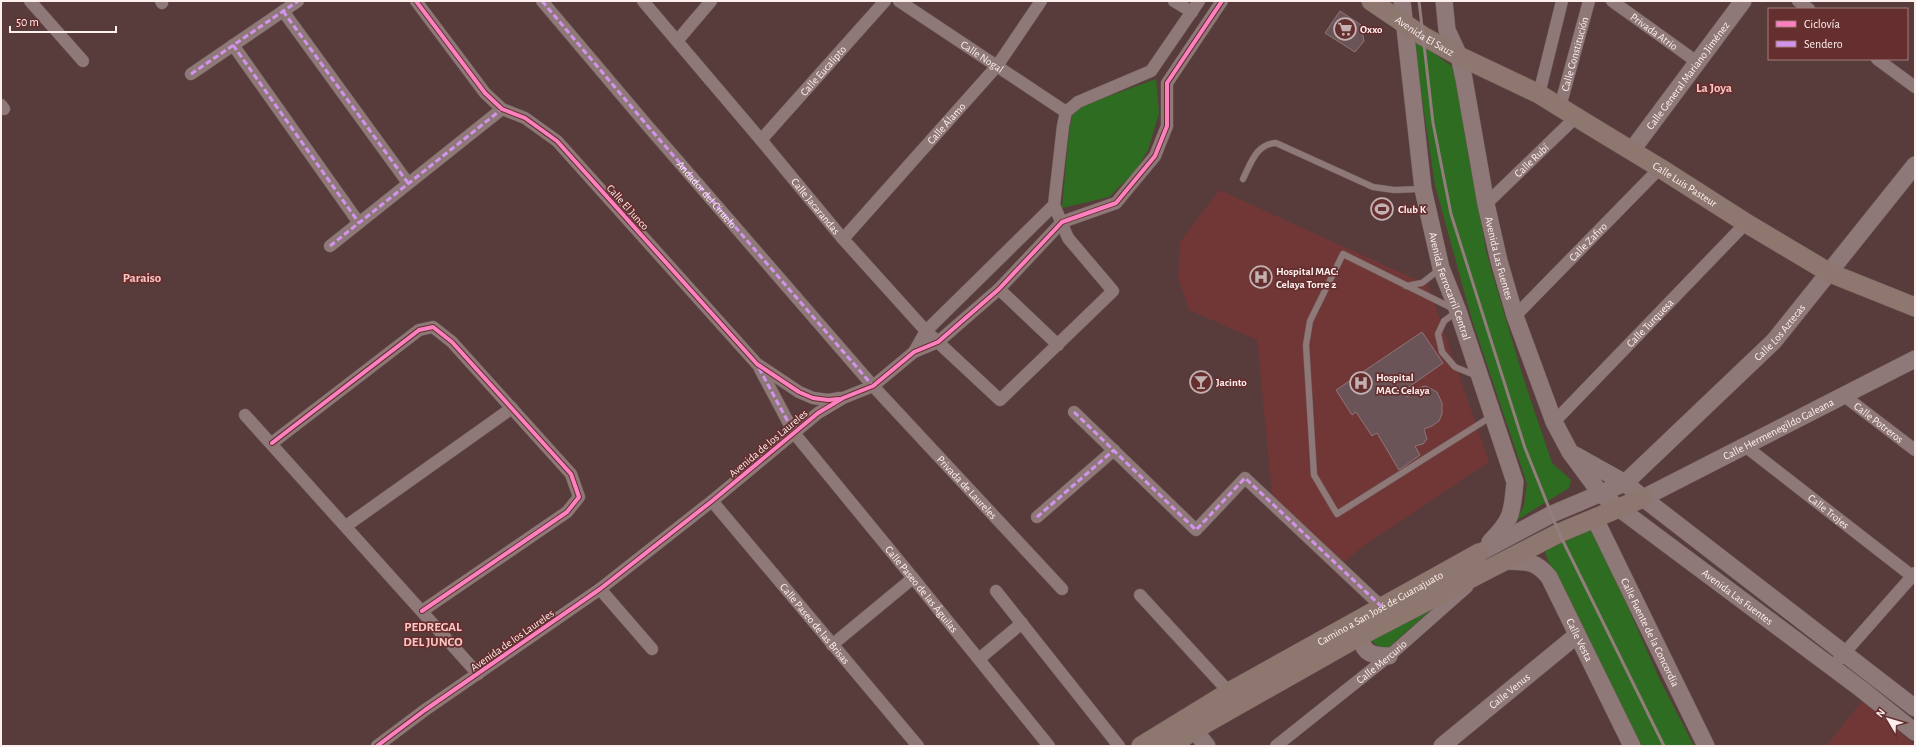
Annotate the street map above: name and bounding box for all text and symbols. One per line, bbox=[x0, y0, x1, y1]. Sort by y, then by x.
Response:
scale bar bbox=[10, 8, 116, 34]
legend bbox=[1768, 8, 1908, 60]
street label: Privada Atrio bbox=[1628, 11, 1680, 52]
street label: Avenida El Sauz bbox=[1393, 14, 1456, 58]
text: 50 m bbox=[16, 16, 39, 28]
supermarket icon: Oxxo bbox=[1332, 16, 1358, 42]
street label: Calle Constitución bbox=[1560, 16, 1590, 93]
text: Ciclovía bbox=[1804, 18, 1840, 30]
street label: Calle General Mariano Jiménez bbox=[1644, 19, 1732, 132]
place label: Oxxo bbox=[1360, 24, 1383, 35]
text: Sendero bbox=[1804, 38, 1843, 50]
street label: Calle Nogal bbox=[959, 39, 1005, 75]
street label: Calle Eucalipto bbox=[798, 44, 848, 98]
district label: La Joya bbox=[1696, 82, 1732, 95]
street label: Calle Álamo bbox=[925, 101, 968, 146]
street label: Calle Rubí bbox=[1512, 141, 1551, 179]
street label: Andador del Ciruelo bbox=[674, 159, 739, 230]
street label: Calle Luis Pasteur bbox=[1651, 160, 1719, 209]
street label: Calle Jacarandas bbox=[789, 176, 842, 237]
street label: Calle El Junco bbox=[604, 182, 651, 232]
sports icon: Club K bbox=[1369, 196, 1395, 222]
place label: Club K bbox=[1398, 204, 1427, 215]
street label: Avenida Las Fuentes bbox=[1483, 216, 1515, 301]
street label: Calle Zafiro bbox=[1567, 221, 1609, 263]
street label: Avenida Ferrocarril Central bbox=[1427, 231, 1472, 342]
hospital icon: Hospital MAC: Celaya Torre 2 bbox=[1248, 264, 1274, 290]
place label: Hospital MAC: Celaya Torre 2 bbox=[1276, 266, 1339, 290]
district label: Paraiso bbox=[123, 272, 162, 285]
street label: Calle Turquesa bbox=[1625, 297, 1676, 349]
street label: Calle Los Aztecas bbox=[1752, 302, 1807, 363]
bar icon: Jacinto bbox=[1188, 369, 1214, 395]
hospital icon: Hospital MAC: Celaya bbox=[1348, 370, 1374, 396]
place label: Hospital MAC: Celaya bbox=[1376, 372, 1431, 396]
place label: Jacinto bbox=[1216, 377, 1247, 388]
street label: Calle Hermenegildo Galeana bbox=[1722, 397, 1836, 462]
street label: Calle Potreros bbox=[1852, 400, 1905, 445]
street label: Avenida de los Laureles bbox=[727, 407, 810, 479]
street label: Privada de Laureles bbox=[935, 454, 999, 521]
street label: Calle Trojes bbox=[1806, 492, 1851, 531]
street label: Calle Paseo de las Águilas bbox=[883, 544, 960, 635]
street label: Avenida Las Fuentes bbox=[1700, 567, 1775, 627]
street label: Camino a San José de Guanajuato bbox=[1316, 569, 1445, 648]
street label: Calle Fuente de la Concordia bbox=[1619, 576, 1681, 688]
street label: Calle Paseo de las Brisas bbox=[778, 581, 852, 666]
street label: Avenida de los Laureles bbox=[469, 608, 556, 673]
street label: Calle Vesta bbox=[1564, 617, 1595, 663]
district label: PEDREGAL DEL JUNCO bbox=[403, 621, 463, 649]
street label: Calle Mercurio bbox=[1354, 638, 1409, 686]
street label: Calle Venus bbox=[1487, 671, 1532, 711]
north arrow bbox=[1868, 699, 1908, 739]
text: N bbox=[1874, 707, 1887, 720]

